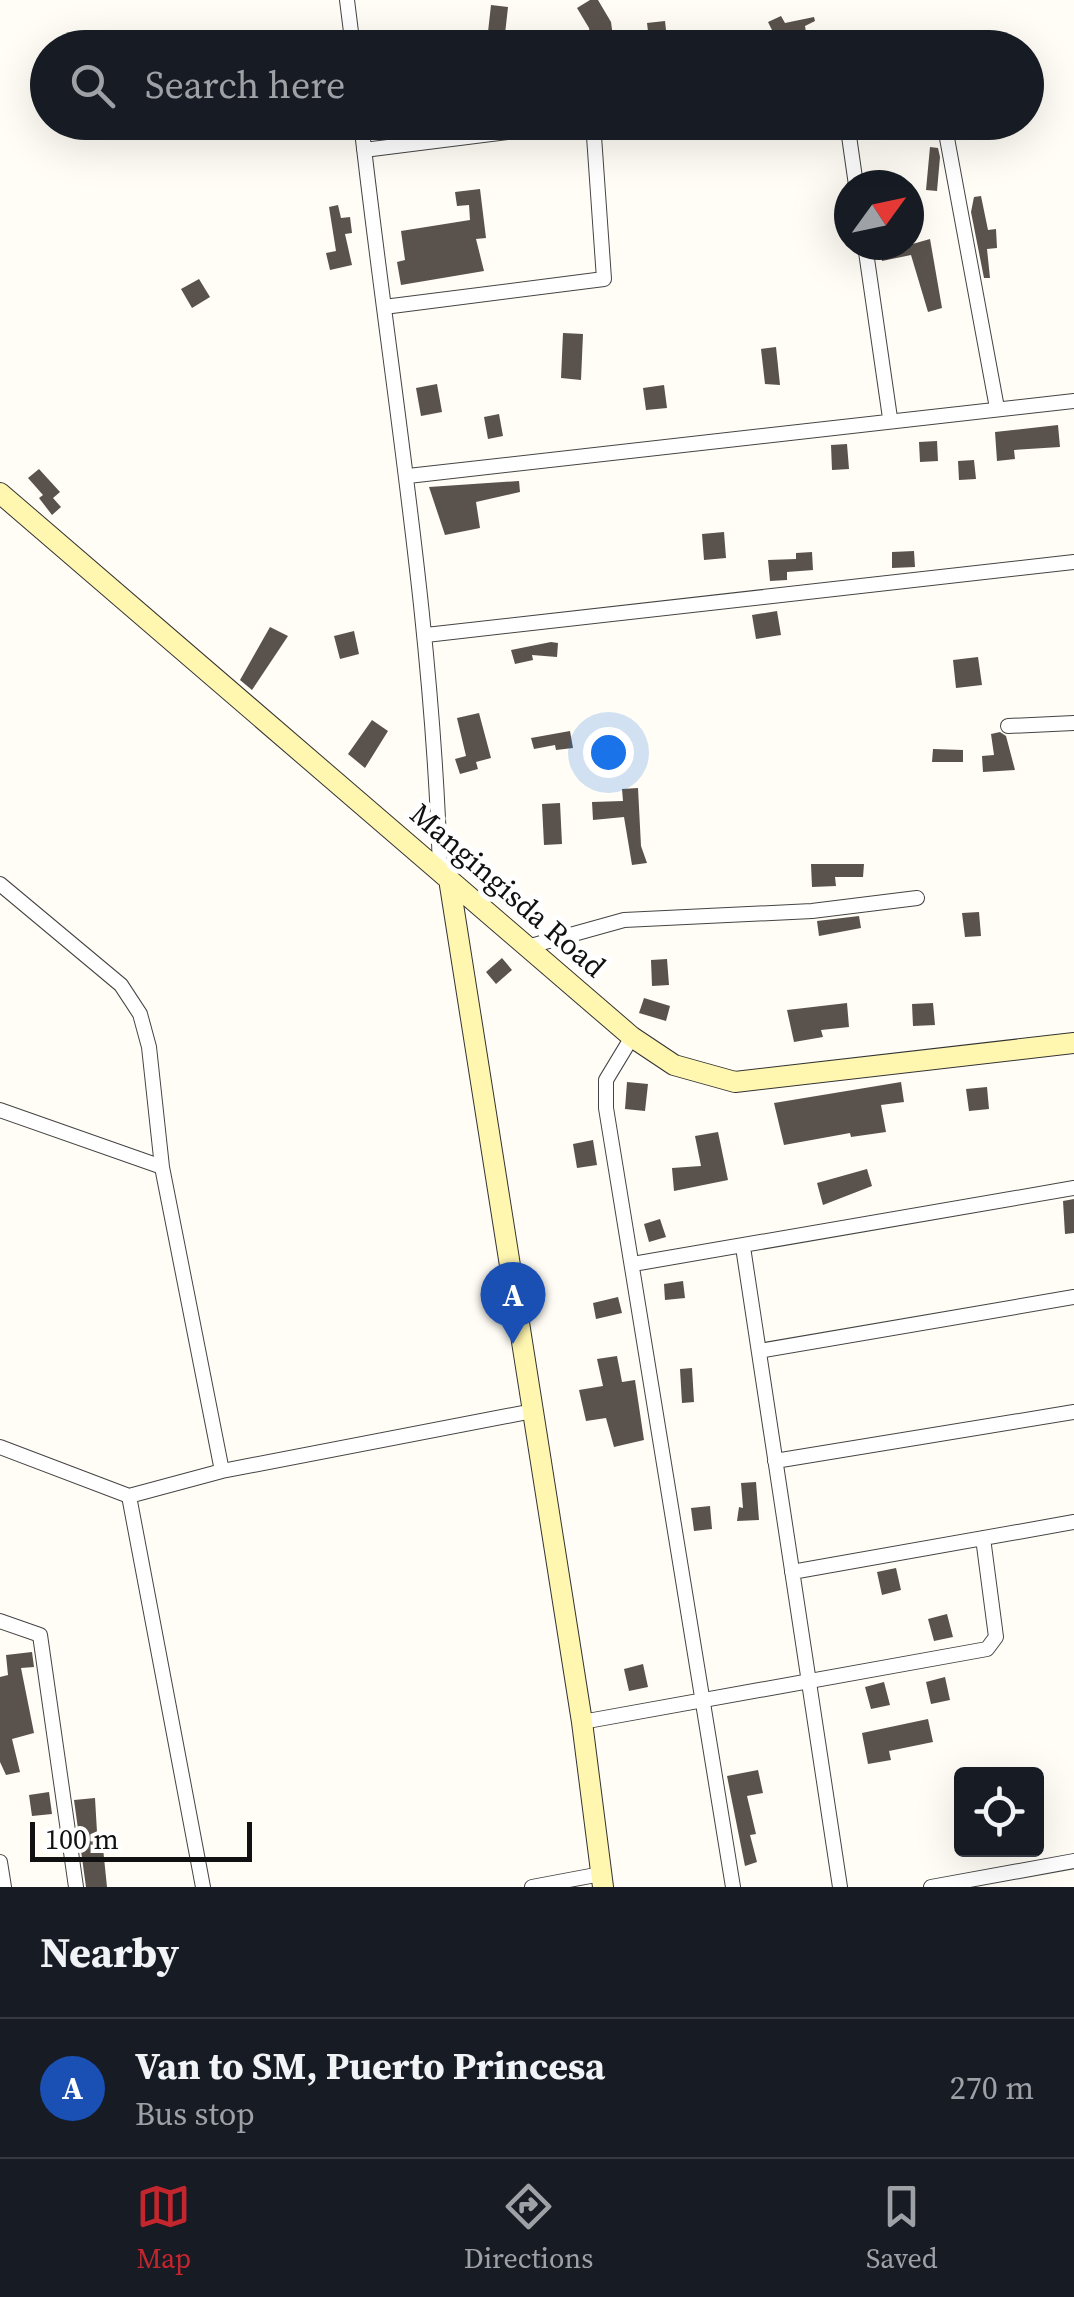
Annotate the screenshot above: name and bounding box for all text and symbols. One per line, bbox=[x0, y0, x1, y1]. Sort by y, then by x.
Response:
search box bbox=[30, 30, 1044, 140]
icon: search bbox=[65, 58, 120, 113]
text: Search here bbox=[145, 59, 345, 111]
north arrow bbox=[834, 170, 924, 260]
your location bbox=[583, 727, 634, 778]
street label: Mangingisda Road bbox=[401, 794, 615, 986]
pin: A bbox=[480, 1262, 546, 1344]
map controls bbox=[954, 1767, 1044, 1857]
button: locate bbox=[954, 1767, 1044, 1857]
scale bar bbox=[30, 1817, 252, 1862]
text: 100 m bbox=[45, 1820, 119, 1858]
text: Nearby bbox=[40, 1923, 179, 1981]
text: Van to SM, Puerto Princesa bbox=[135, 2040, 605, 2092]
text: A bbox=[62, 2066, 83, 2110]
text: 270 m bbox=[950, 2066, 1034, 2110]
text: Bus stop bbox=[135, 2092, 255, 2136]
tab: Map bbox=[136, 2179, 191, 2277]
tab: Directions bbox=[464, 2179, 593, 2277]
tab: Saved bbox=[866, 2179, 938, 2277]

